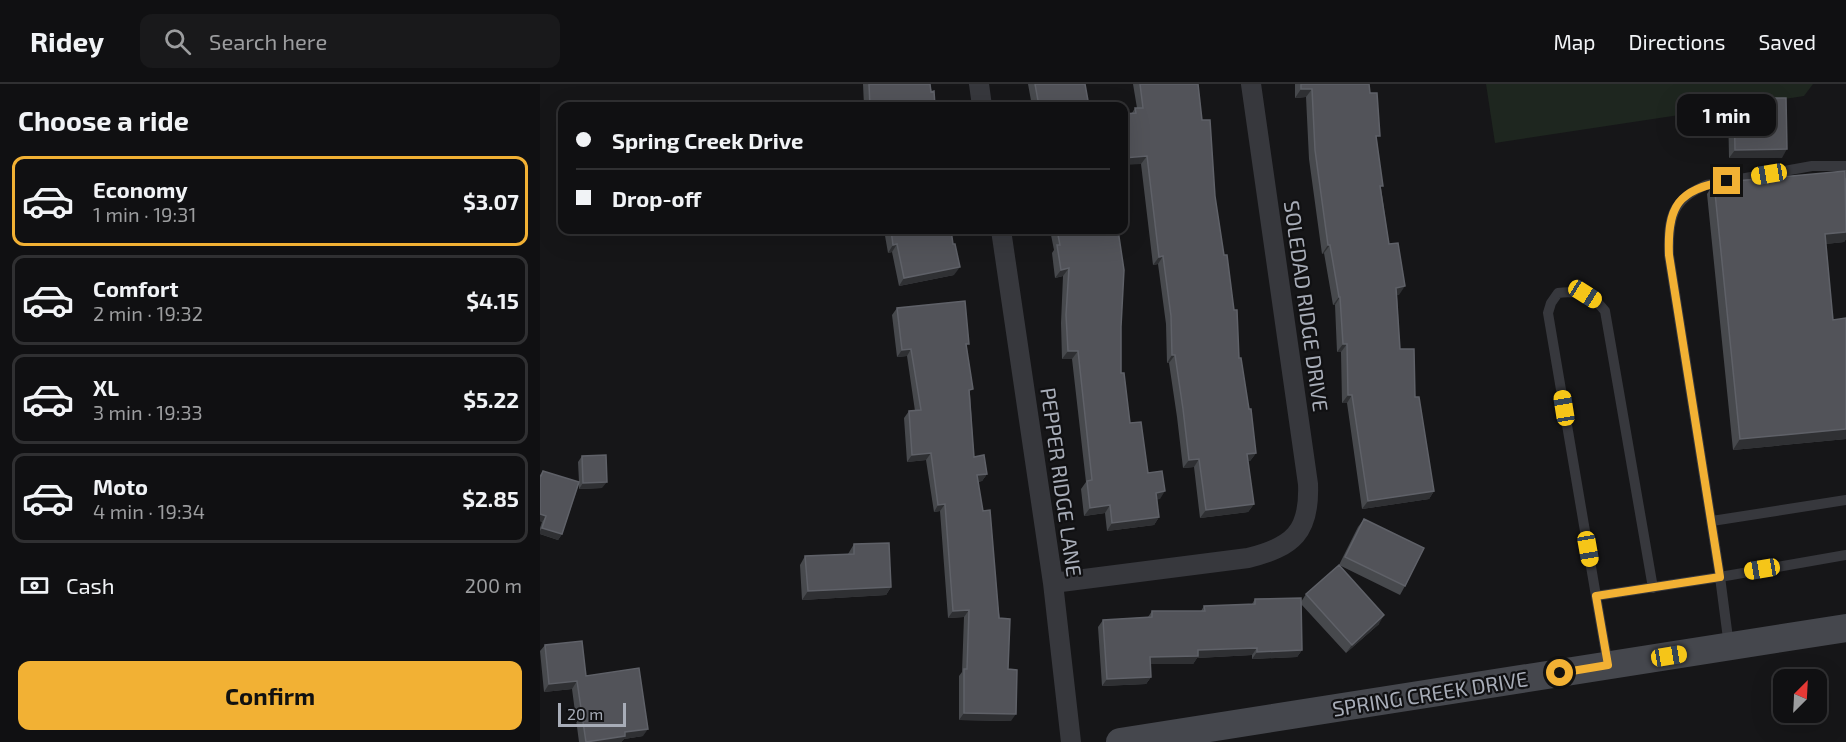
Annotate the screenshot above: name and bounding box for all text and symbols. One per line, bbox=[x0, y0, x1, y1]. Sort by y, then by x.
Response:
search box bbox=[140, 14, 560, 68]
text: Ridey bbox=[30, 24, 104, 58]
icon: search bbox=[161, 25, 194, 58]
text: Search here bbox=[209, 28, 327, 54]
text: Map bbox=[1553, 29, 1596, 54]
text: Directions bbox=[1629, 29, 1725, 54]
text: Saved bbox=[1758, 29, 1816, 54]
callout: 1 min bbox=[1678, 94, 1776, 136]
text: 1 min bbox=[1702, 103, 1751, 127]
text: Choose a ride bbox=[18, 104, 189, 136]
text: Spring Creek Drive bbox=[612, 127, 803, 153]
car bbox=[1750, 162, 1788, 186]
route end bbox=[1713, 167, 1740, 194]
icon: car bbox=[21, 174, 75, 228]
text: Economy bbox=[93, 176, 188, 202]
text: Drop-off bbox=[612, 185, 701, 211]
text: $3.07 bbox=[463, 188, 519, 214]
street label: SOLEDAD RIDGE DRIVE bbox=[1280, 199, 1334, 413]
text: 1 min · 19:31 bbox=[93, 202, 196, 226]
icon: car bbox=[21, 273, 75, 327]
text: Comfort bbox=[93, 275, 178, 301]
car bbox=[1565, 277, 1605, 311]
text: $4.15 bbox=[466, 287, 519, 313]
text: 2 min · 19:32 bbox=[93, 301, 203, 325]
icon: car bbox=[21, 372, 75, 426]
text: XL bbox=[93, 374, 119, 400]
text: $5.22 bbox=[463, 386, 519, 412]
street label: PEPPER RIDGE LANE bbox=[1036, 386, 1088, 578]
car bbox=[1552, 389, 1576, 427]
text: 3 min · 19:33 bbox=[93, 400, 203, 424]
icon: car bbox=[21, 471, 75, 525]
text: Moto bbox=[93, 473, 148, 499]
text: $2.85 bbox=[462, 485, 519, 511]
text: 4 min · 19:34 bbox=[93, 499, 205, 523]
car bbox=[1576, 530, 1600, 568]
car bbox=[1743, 557, 1781, 581]
icon: cash bbox=[18, 569, 51, 602]
text: Cash bbox=[66, 572, 115, 598]
text: 200 m bbox=[465, 573, 522, 597]
car bbox=[1650, 644, 1688, 668]
route start bbox=[1546, 659, 1573, 686]
button: Confirm bbox=[18, 661, 522, 730]
street label: SPRING CREEK DRIVE bbox=[1330, 665, 1530, 721]
north arrow bbox=[1773, 669, 1827, 723]
map controls bbox=[1773, 669, 1827, 723]
scale bar bbox=[558, 700, 626, 728]
text: 20 m bbox=[567, 704, 603, 723]

